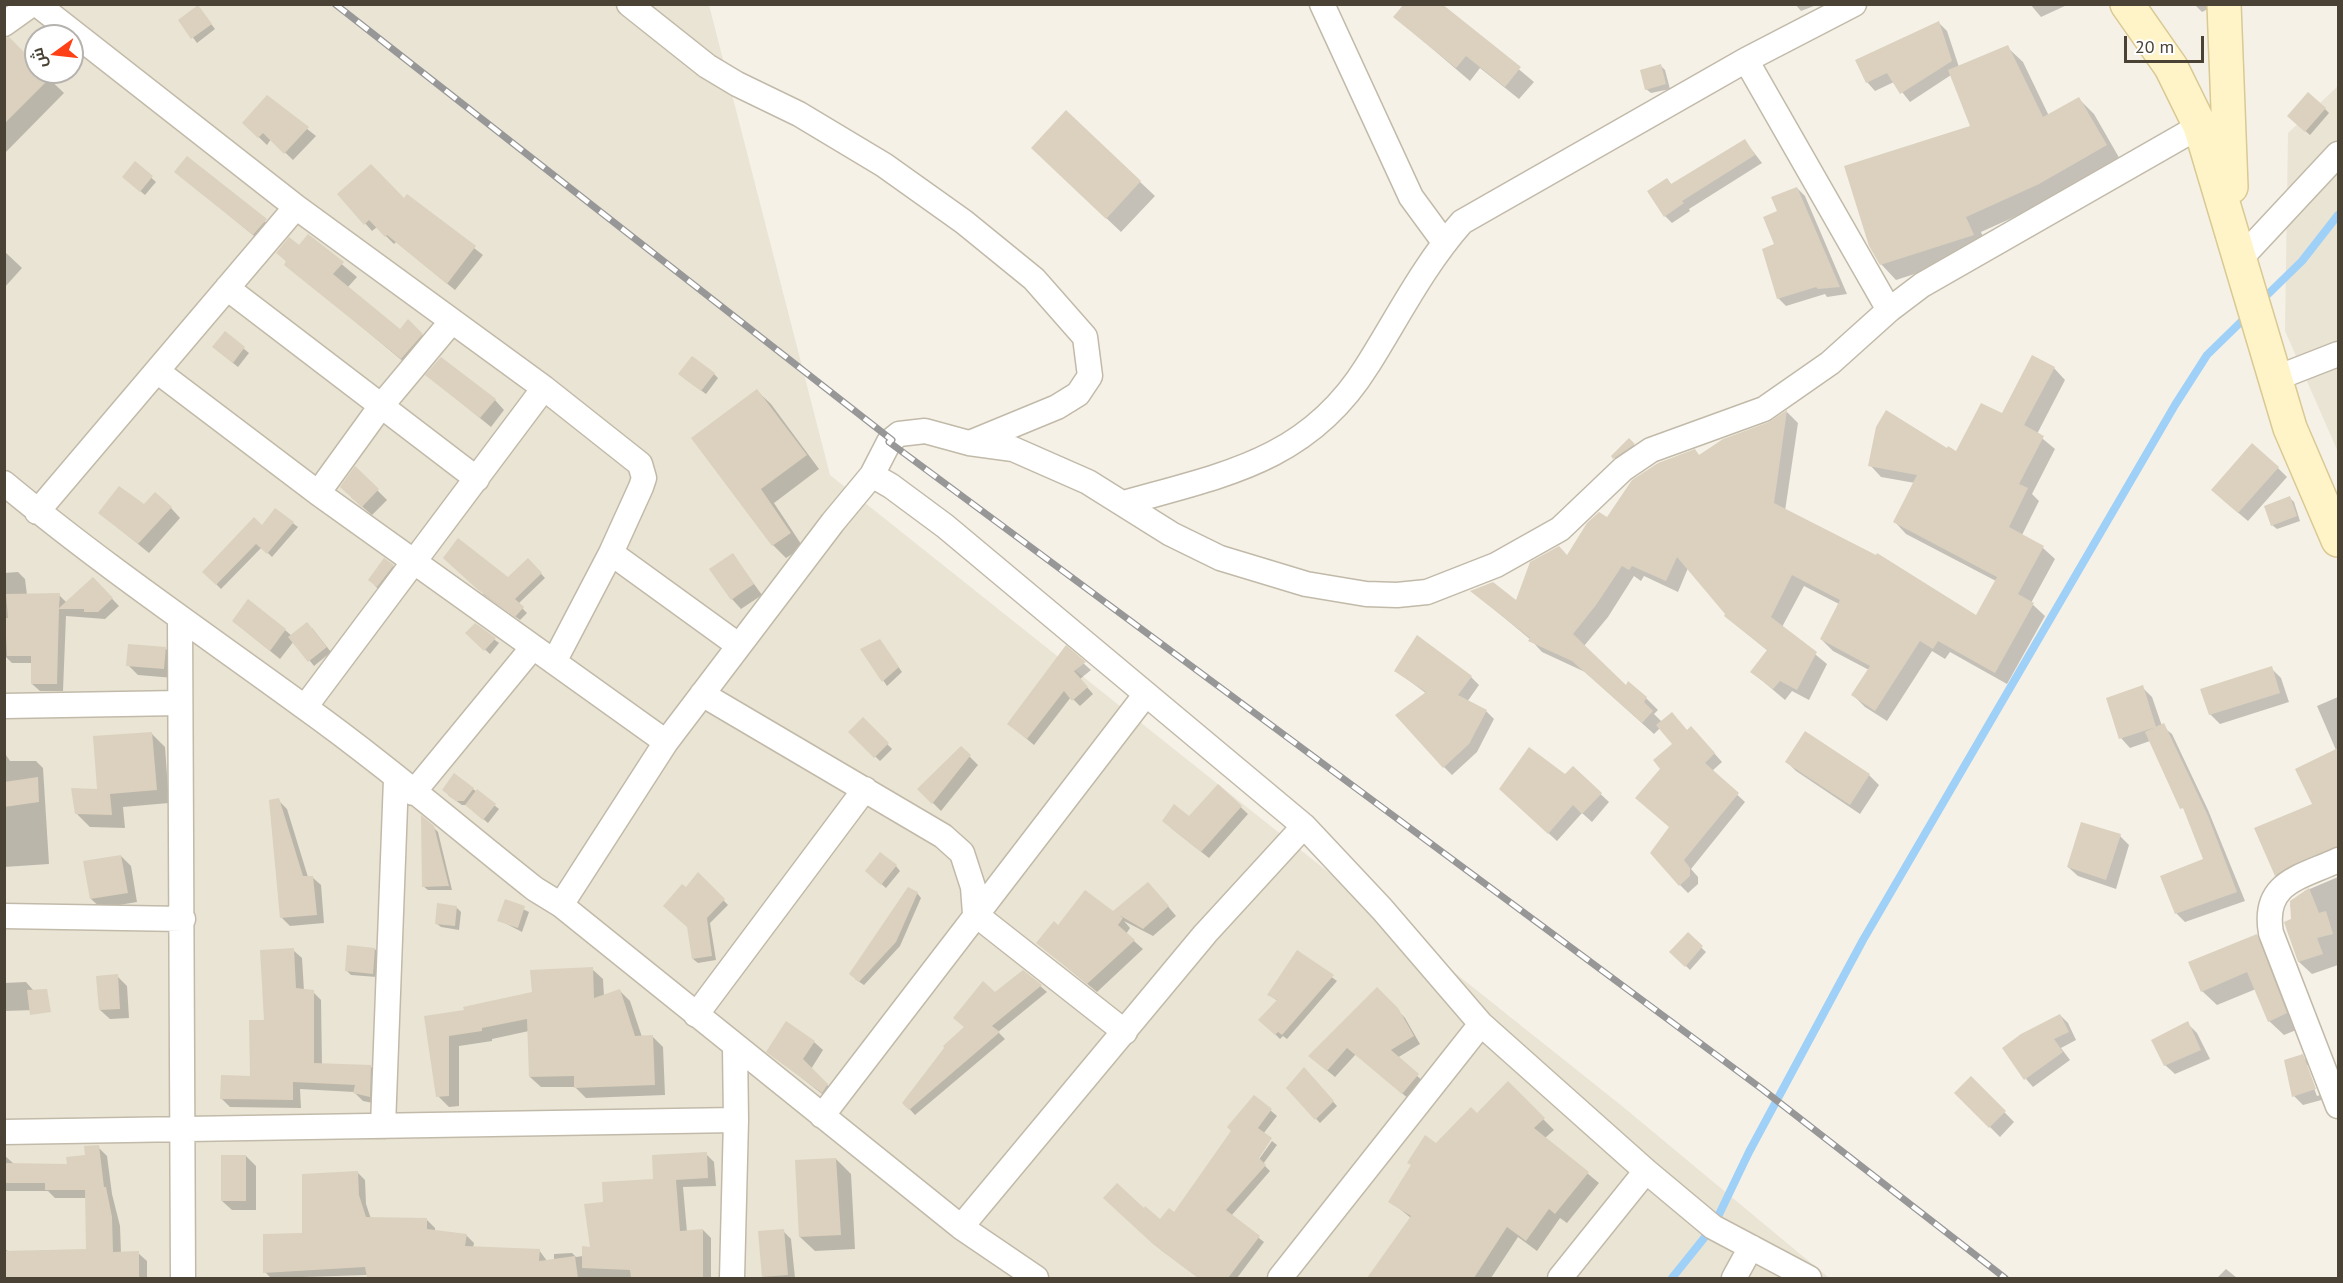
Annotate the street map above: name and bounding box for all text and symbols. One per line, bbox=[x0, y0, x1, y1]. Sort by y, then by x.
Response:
north arrow bbox=[24, 24, 84, 84]
scale bar bbox=[2127, 24, 2206, 62]
text: 20 m bbox=[2135, 35, 2174, 58]
text: ش bbox=[26, 46, 51, 71]

